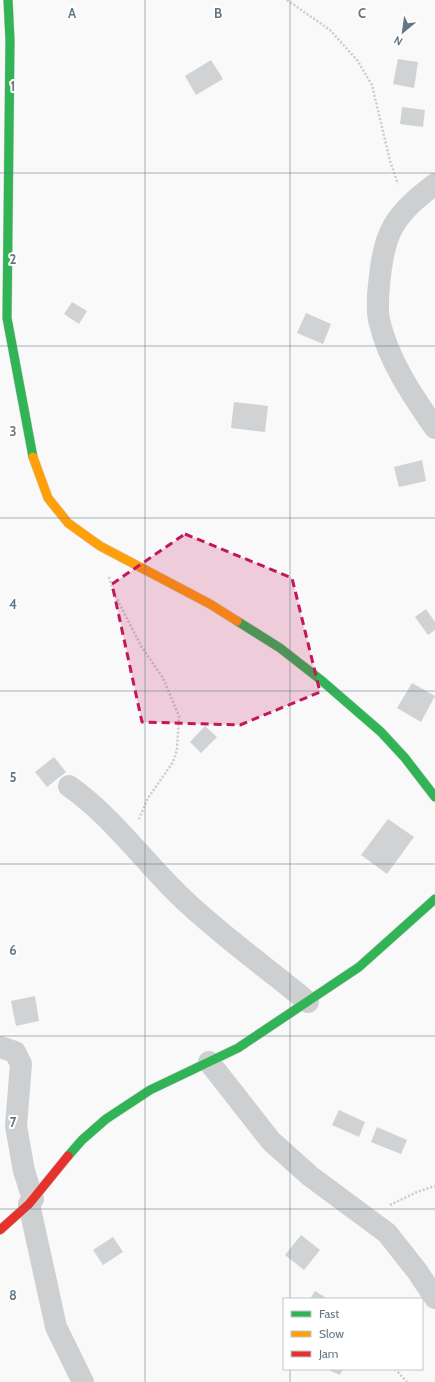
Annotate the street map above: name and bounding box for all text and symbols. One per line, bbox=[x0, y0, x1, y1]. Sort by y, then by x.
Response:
text: A bbox=[68, 5, 77, 21]
text: B bbox=[214, 5, 222, 21]
text: C bbox=[358, 5, 366, 21]
north arrow bbox=[383, 12, 423, 52]
text: N bbox=[391, 33, 405, 49]
text: 1 bbox=[11, 78, 15, 94]
text: 2 bbox=[10, 251, 17, 267]
text: 3 bbox=[9, 423, 17, 439]
text: 4 bbox=[9, 596, 17, 612]
text: 5 bbox=[10, 769, 17, 785]
text: 6 bbox=[9, 942, 17, 958]
text: 7 bbox=[10, 1114, 17, 1130]
text: 8 bbox=[9, 1287, 17, 1303]
legend bbox=[283, 1298, 423, 1370]
text: Fast bbox=[319, 1306, 339, 1321]
text: Slow bbox=[319, 1326, 344, 1341]
text: Jam bbox=[318, 1346, 338, 1361]

